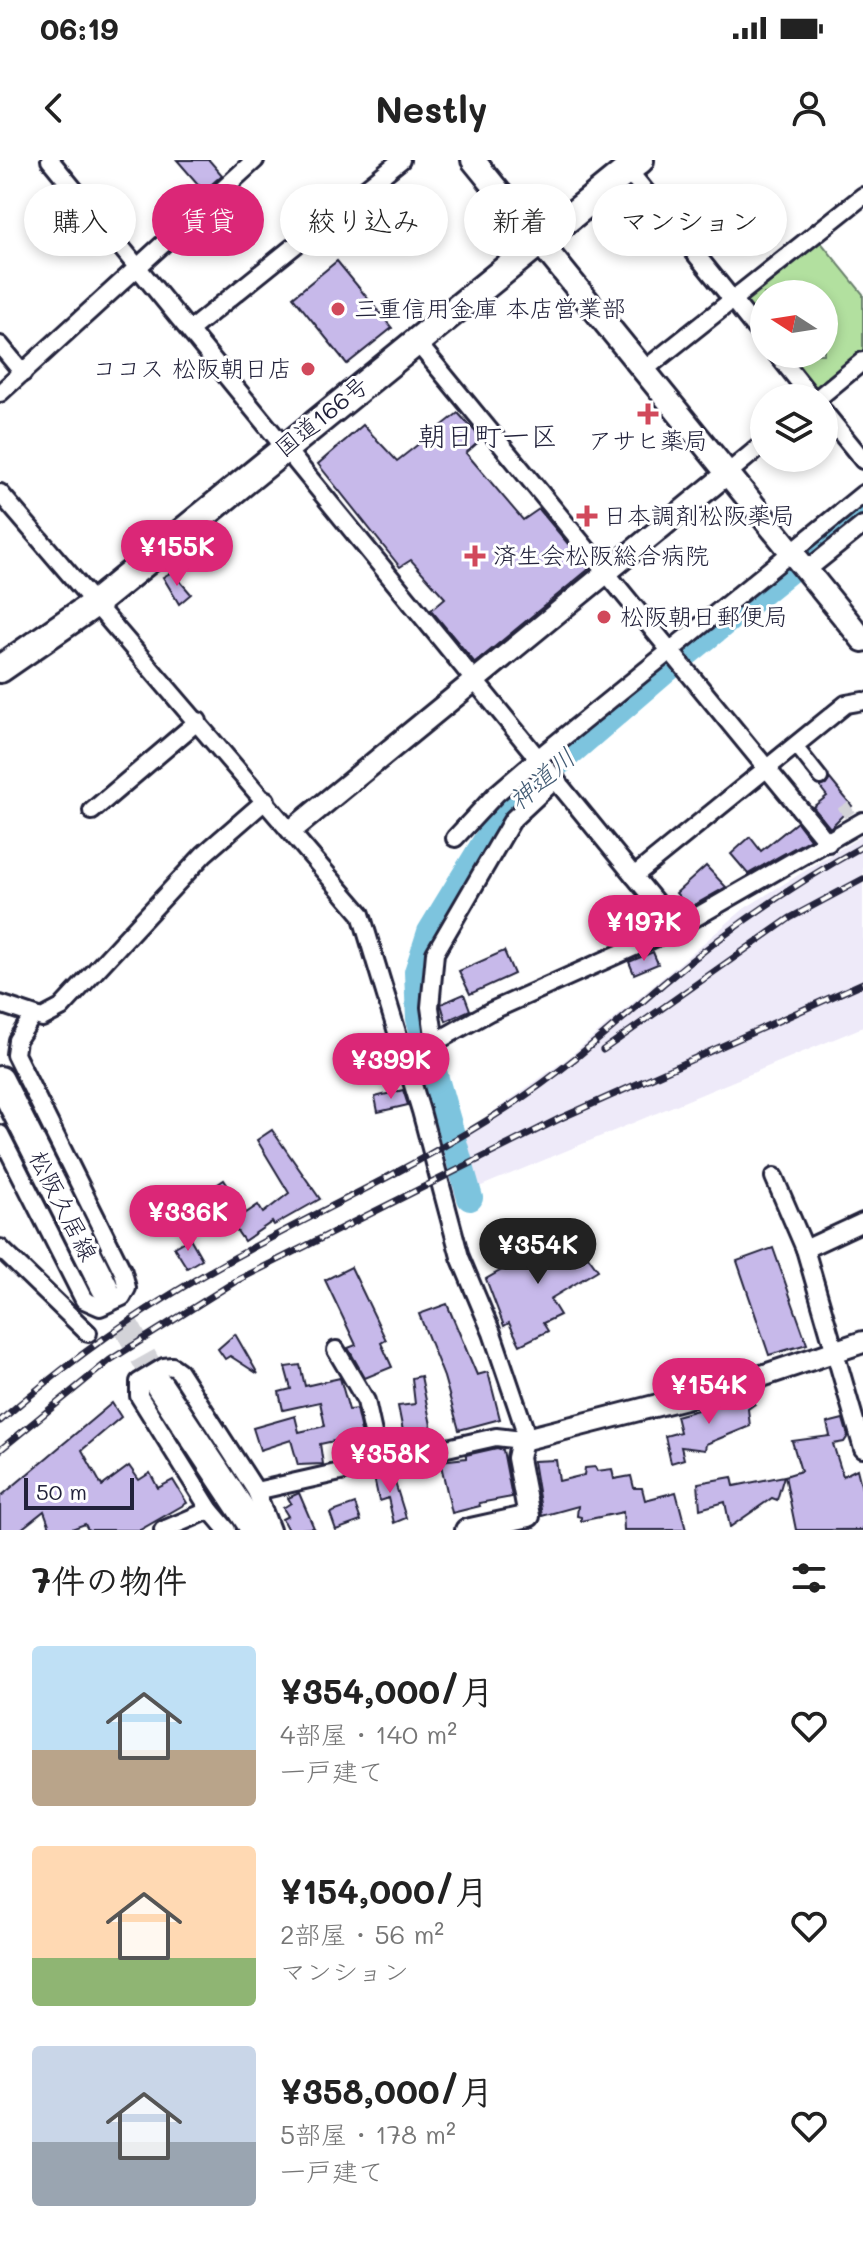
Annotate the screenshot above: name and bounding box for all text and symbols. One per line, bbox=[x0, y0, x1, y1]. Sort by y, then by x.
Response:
text: 06:19 bbox=[40, 8, 118, 48]
text: Nestly bbox=[375, 85, 488, 132]
icon: back bbox=[32, 86, 76, 130]
icon: person bbox=[787, 86, 831, 130]
chip: 購入 bbox=[24, 184, 136, 256]
chip: 賃貸 bbox=[152, 184, 264, 256]
chip: 絞り込み bbox=[280, 184, 448, 256]
chip: 新着 bbox=[464, 184, 576, 256]
chip: マンション bbox=[592, 184, 787, 256]
north arrow bbox=[750, 280, 838, 368]
map controls bbox=[750, 280, 838, 472]
place label: 三重信用金庫 本店営業部 bbox=[354, 292, 626, 323]
marker: 三重信用金庫 本店営業部 bbox=[329, 300, 347, 318]
place label: ココス 松阪朝日店 bbox=[92, 352, 292, 383]
marker: ココス 松阪朝日店 bbox=[299, 360, 317, 378]
street label: 国道166号 bbox=[268, 369, 374, 463]
button: layers bbox=[750, 384, 838, 472]
marker: アサヒ薬局 bbox=[639, 405, 657, 423]
district label: 朝日町一区 bbox=[418, 417, 558, 453]
place label: アサヒ薬局 bbox=[588, 424, 708, 455]
place label: 日本調剤松阪薬局 bbox=[603, 499, 795, 530]
marker: 日本調剤松阪薬局 bbox=[578, 507, 596, 525]
pin: ¥155K bbox=[121, 520, 233, 588]
text: ¥155K bbox=[139, 529, 215, 563]
place label: 済生会松阪総合病院 bbox=[493, 539, 709, 570]
marker: 済生会松阪総合病院 bbox=[464, 545, 486, 567]
place label: 松阪朝日郵便局 bbox=[620, 600, 788, 631]
marker: 松阪朝日郵便局 bbox=[595, 608, 613, 626]
water label: 神道川 bbox=[501, 740, 582, 817]
pin: ¥197K bbox=[588, 895, 700, 963]
text: ¥197K bbox=[606, 904, 682, 938]
pin: ¥399K bbox=[335, 1033, 447, 1101]
text: ¥399K bbox=[351, 1042, 432, 1076]
street label: 松阪久居線 bbox=[23, 1145, 105, 1266]
pin: ¥336K bbox=[132, 1185, 244, 1253]
text: ¥336K bbox=[147, 1194, 229, 1228]
pin: ¥354K bbox=[482, 1218, 594, 1286]
text: ¥354K bbox=[497, 1227, 579, 1261]
pin: ¥154K bbox=[653, 1358, 765, 1426]
text: ¥154K bbox=[670, 1367, 748, 1401]
pin: ¥358K bbox=[334, 1427, 446, 1495]
text: ¥358K bbox=[349, 1436, 431, 1470]
scale bar bbox=[24, 1474, 134, 1510]
text: 50 m bbox=[36, 1477, 87, 1506]
icon: filters bbox=[787, 1556, 831, 1600]
text: 7件の物件 bbox=[32, 1557, 187, 1602]
text: ¥354,000/月 bbox=[280, 1668, 494, 1713]
icon: home bbox=[96, 1678, 192, 1774]
icon: heart bbox=[787, 1704, 831, 1748]
text: 4部屋 · 140 m² bbox=[280, 1717, 457, 1751]
text: 一戸建て bbox=[280, 1754, 384, 1788]
text: ¥154,000/月 bbox=[280, 1868, 489, 1913]
icon: home bbox=[96, 1878, 192, 1974]
icon: heart bbox=[787, 1904, 831, 1948]
text: 2部屋 · 56 m² bbox=[280, 1917, 444, 1951]
text: マンション bbox=[280, 1954, 409, 1988]
text: ¥358,000/月 bbox=[280, 2068, 494, 2113]
icon: home bbox=[96, 2078, 192, 2174]
icon: heart bbox=[787, 2104, 831, 2148]
text: 5部屋 · 178 m² bbox=[280, 2117, 456, 2151]
text: 一戸建て bbox=[280, 2154, 384, 2188]

